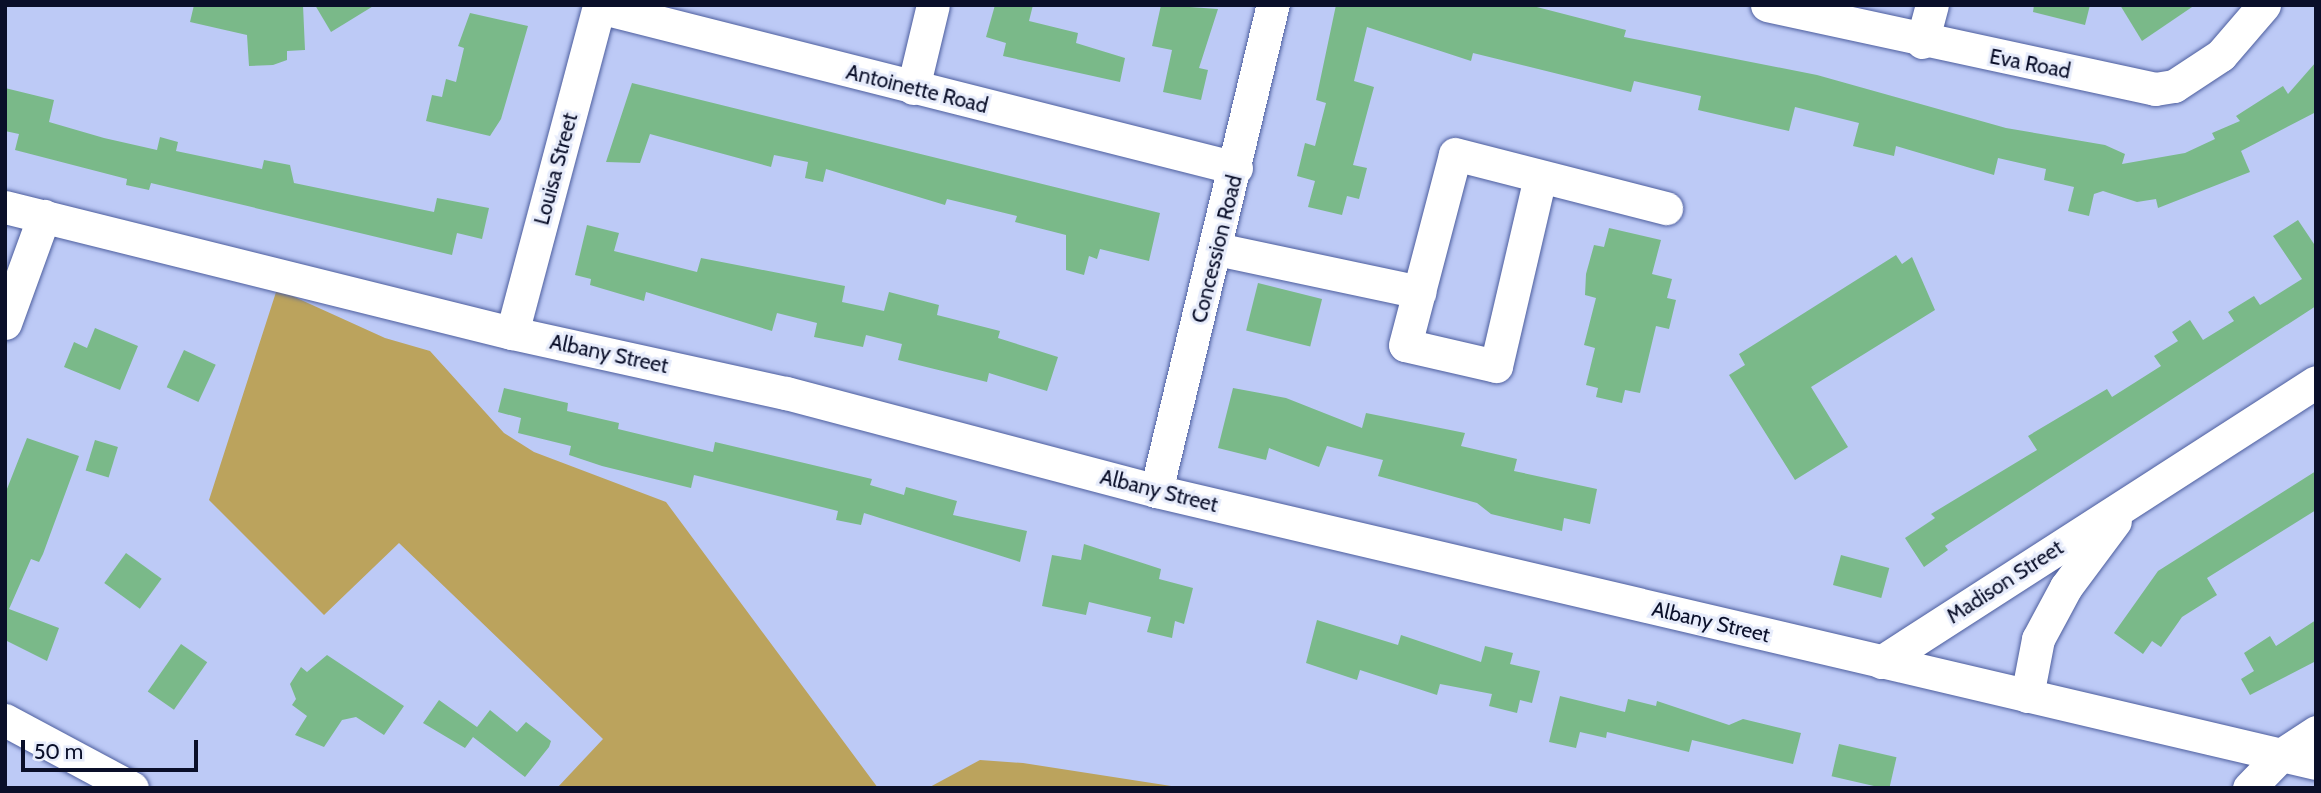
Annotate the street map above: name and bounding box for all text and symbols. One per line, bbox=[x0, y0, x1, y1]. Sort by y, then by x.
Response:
street label: Eva Road bbox=[1987, 44, 2073, 84]
street label: Antoinette Road bbox=[844, 59, 990, 119]
street label: Louisa Street bbox=[529, 110, 583, 228]
street label: Concession Road bbox=[1186, 172, 1248, 326]
street label: Albany Street bbox=[548, 329, 670, 379]
street label: Albany Street bbox=[1098, 464, 1220, 518]
street label: Madison Street bbox=[1942, 535, 2068, 629]
street label: Albany Street bbox=[1650, 596, 1772, 648]
scale bar bbox=[24, 726, 201, 770]
text: 50 m bbox=[34, 739, 83, 764]

